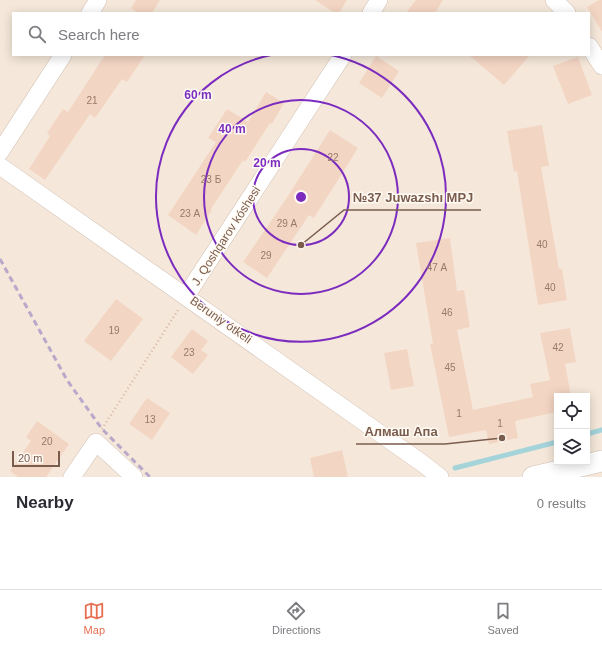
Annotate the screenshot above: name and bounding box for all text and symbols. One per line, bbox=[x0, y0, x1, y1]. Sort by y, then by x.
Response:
search box bbox=[12, 12, 590, 56]
icon: search bbox=[26, 23, 48, 45]
text: Search here bbox=[58, 26, 140, 43]
text: 60 m bbox=[184, 88, 212, 102]
house number: 21 bbox=[86, 95, 98, 106]
text: 40 m bbox=[218, 122, 246, 136]
house number: 22 bbox=[327, 152, 339, 163]
text: 20 m bbox=[253, 156, 281, 170]
house number: 23 Б bbox=[201, 174, 222, 185]
street label: J. Qoshqarov kóshesi bbox=[189, 184, 263, 288]
callout: №37 Juwazshı MPJ bbox=[344, 185, 481, 210]
centre of rings bbox=[294, 190, 308, 204]
text: №37 Juwazshı MPJ bbox=[353, 190, 473, 205]
house number: 23 А bbox=[180, 208, 201, 219]
house number: 29 А bbox=[277, 218, 298, 229]
house number: 40 bbox=[536, 239, 548, 250]
house number: 29 bbox=[260, 250, 272, 261]
house number: 47 А bbox=[427, 262, 448, 273]
house number: 40 bbox=[544, 282, 556, 293]
street label: Beruniy ótkeli bbox=[187, 294, 255, 346]
house number: 46 bbox=[441, 307, 453, 318]
house number: 19 bbox=[108, 325, 120, 336]
house number: 42 bbox=[552, 342, 564, 353]
house number: 23 bbox=[183, 347, 195, 358]
house number: 45 bbox=[444, 362, 456, 373]
map controls bbox=[554, 393, 590, 465]
button: locate bbox=[554, 393, 590, 429]
house number: 1 bbox=[456, 408, 462, 419]
house number: 13 bbox=[144, 414, 156, 425]
house number: 1 bbox=[497, 418, 503, 429]
callout: Алмаш Апа bbox=[356, 419, 445, 444]
text: Алмаш Апа bbox=[364, 424, 438, 439]
button: layers bbox=[554, 429, 590, 465]
house number: 20 bbox=[41, 436, 53, 447]
scale bar bbox=[12, 449, 60, 468]
text: 20 m bbox=[18, 452, 42, 464]
text: Nearby bbox=[16, 493, 74, 512]
text: 0 results bbox=[537, 496, 586, 511]
tab: Map bbox=[83, 600, 105, 636]
tab: Directions bbox=[272, 600, 321, 636]
tab: Saved bbox=[487, 600, 519, 636]

